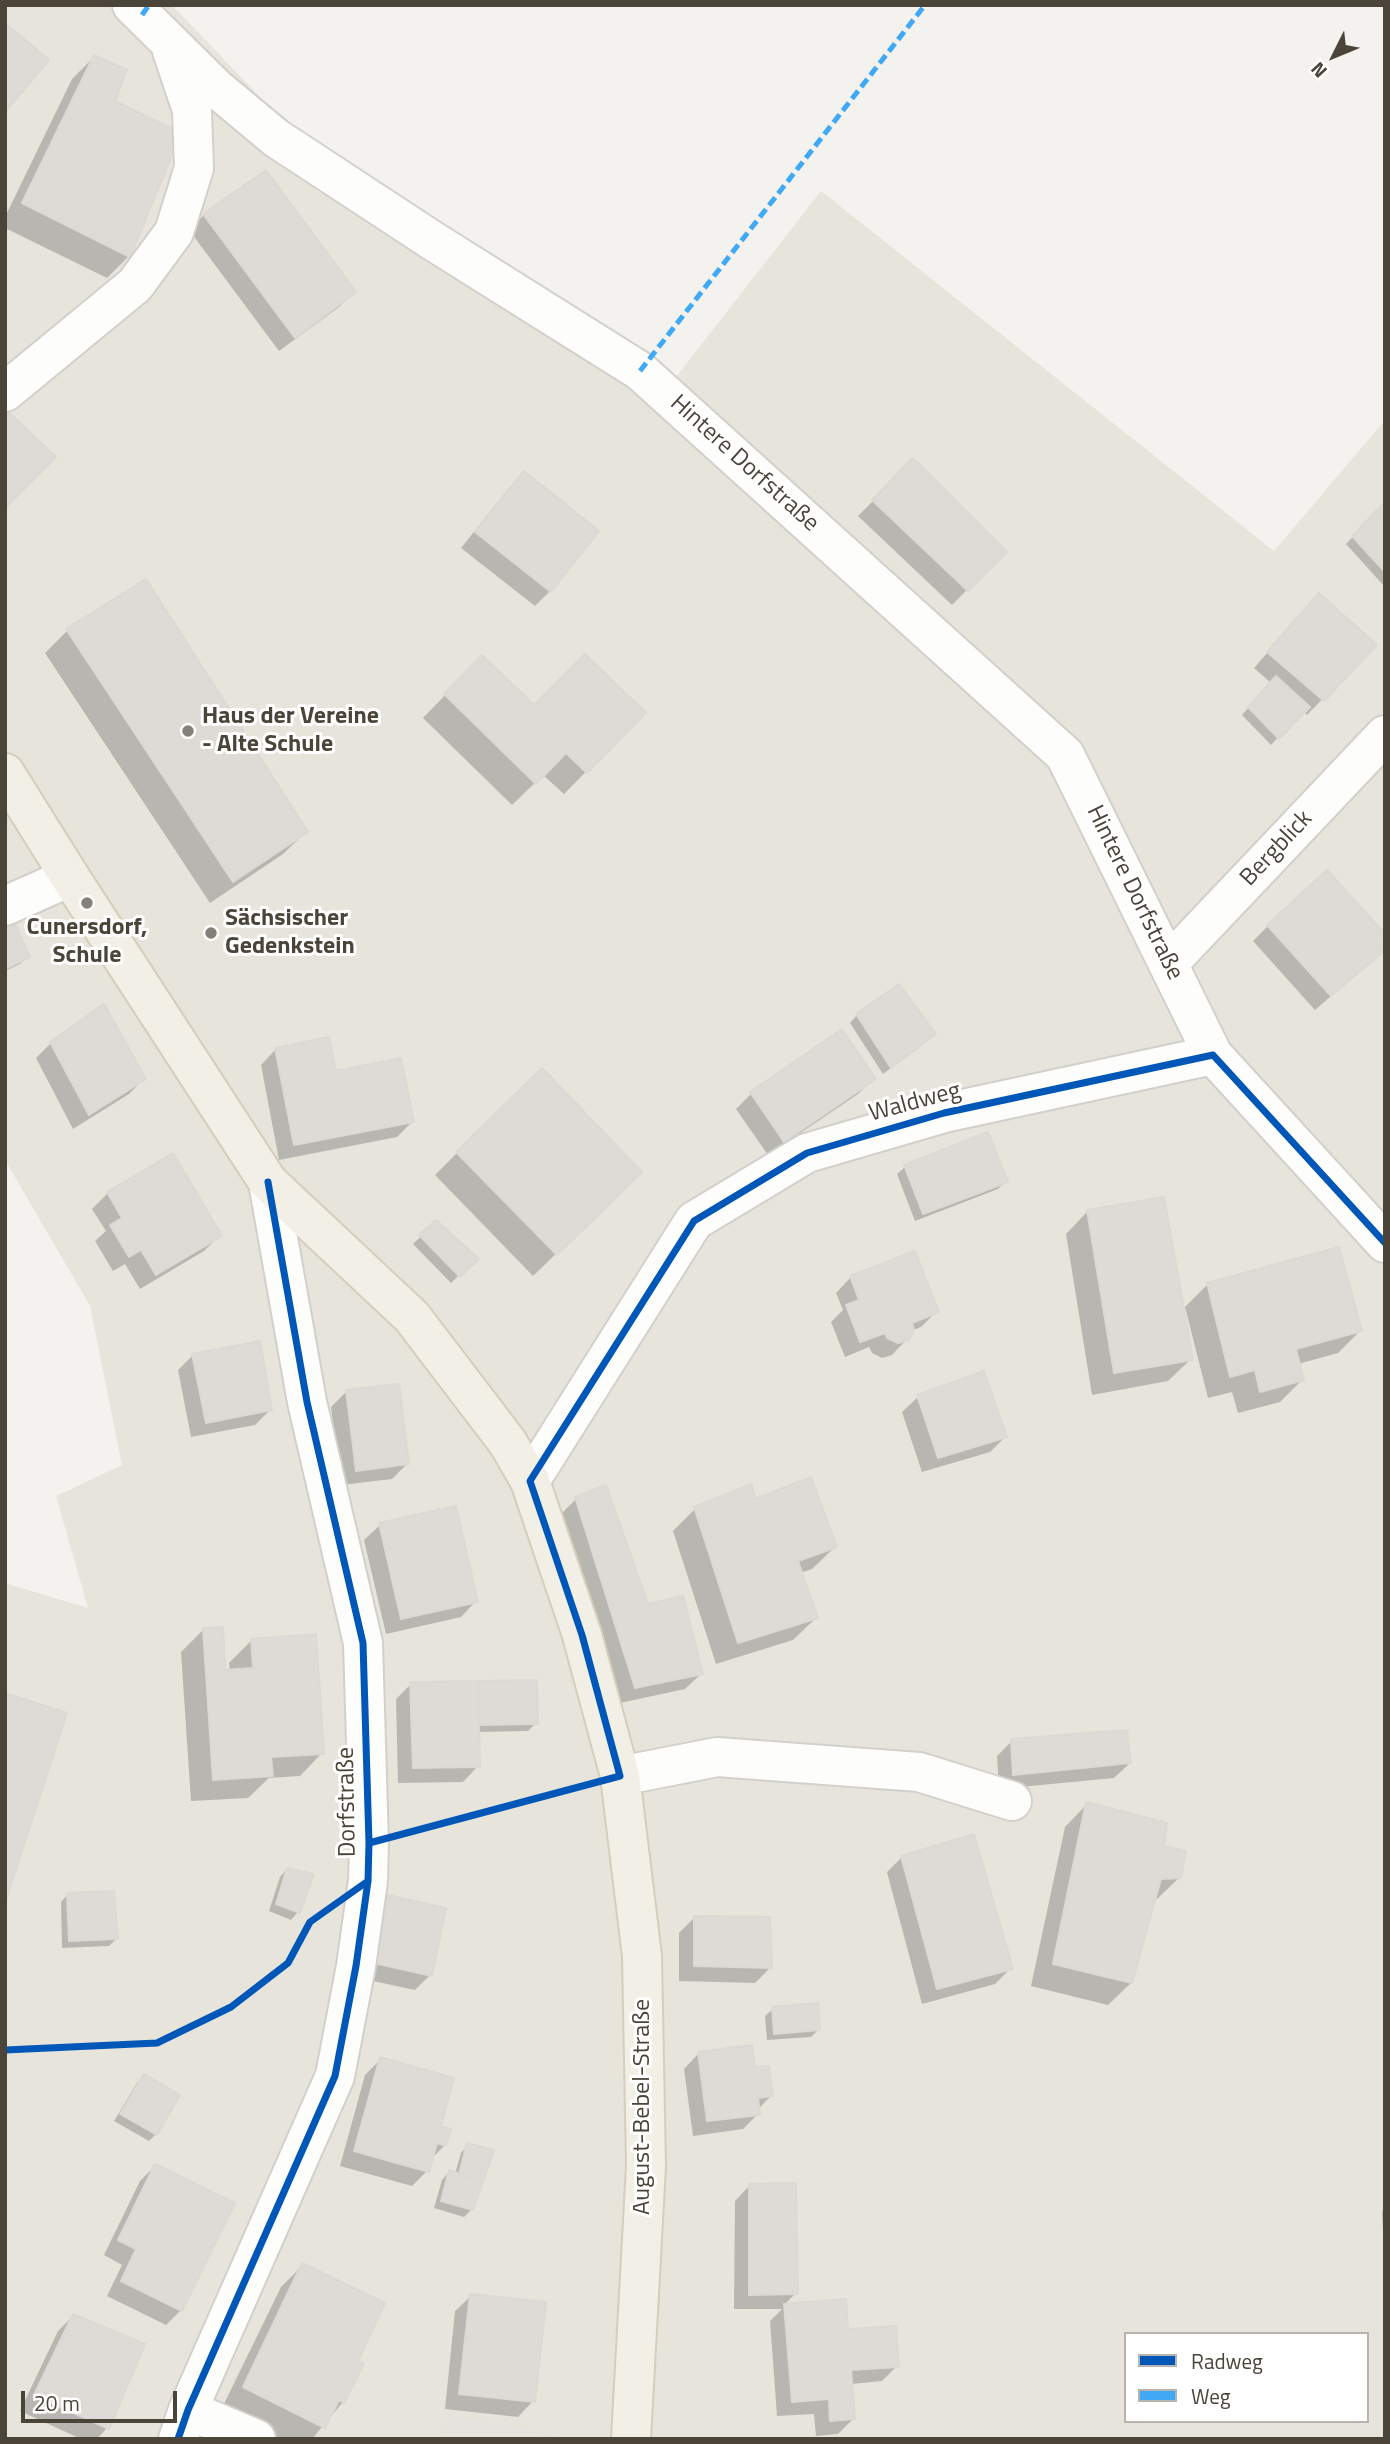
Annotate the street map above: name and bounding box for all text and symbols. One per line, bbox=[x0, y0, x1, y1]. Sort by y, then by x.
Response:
north arrow bbox=[1299, 21, 1369, 91]
text: N bbox=[1303, 56, 1333, 85]
street label: Hintere Dorfstraße bbox=[664, 390, 824, 538]
place label: Haus der Vereine - Alte Schule bbox=[202, 703, 379, 759]
marker: Haus der Vereine - Alte Schule bbox=[180, 723, 196, 739]
street label: Hintere Dorfstraße bbox=[1079, 801, 1189, 985]
street label: Bergblick bbox=[1235, 805, 1319, 893]
marker: Cunersdorf, Schule bbox=[79, 895, 95, 911]
place label: Sächsischer Gedenkstein bbox=[225, 905, 355, 961]
place label: Cunersdorf, Schule bbox=[27, 914, 147, 970]
marker: Sächsischer Gedenkstein bbox=[203, 925, 219, 941]
street label: Waldweg bbox=[866, 1077, 964, 1129]
street label: Dorfstraße bbox=[333, 1747, 363, 1857]
street label: August-Bebel-Straße bbox=[629, 1999, 657, 2215]
legend bbox=[1124, 2332, 1369, 2423]
text: Radweg bbox=[1191, 2345, 1263, 2377]
scale bar bbox=[24, 2378, 180, 2422]
text: Weg bbox=[1191, 2380, 1231, 2412]
text: 20 m bbox=[34, 2387, 80, 2419]

